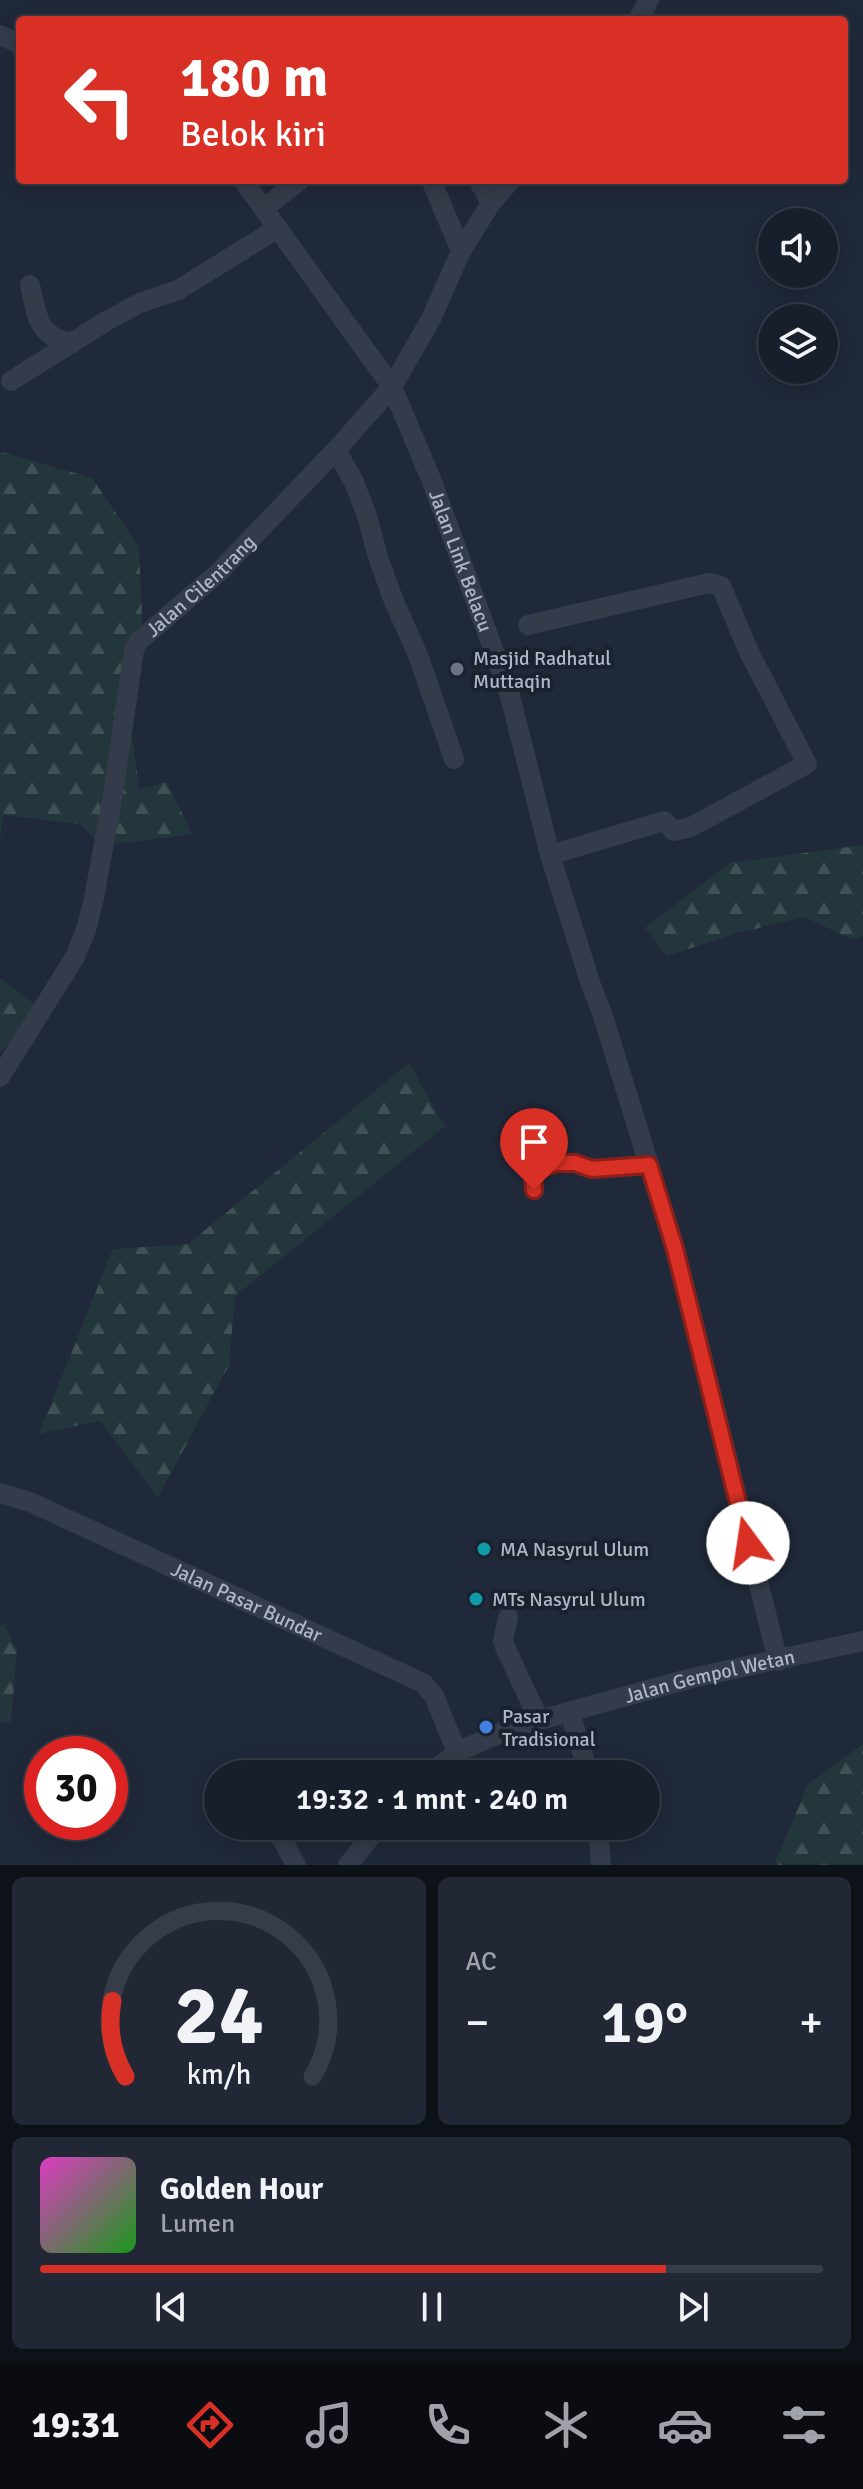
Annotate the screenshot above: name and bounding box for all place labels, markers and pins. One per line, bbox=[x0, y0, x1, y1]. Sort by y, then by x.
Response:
place label: Masjid Radhatul Muttaqin bbox=[473, 646, 611, 694]
marker: Masjid Radhatul Muttaqin bbox=[448, 660, 466, 678]
pin bbox=[500, 1108, 568, 1190]
place label: MA Nasyrul Ulum bbox=[500, 1537, 649, 1562]
marker: MA Nasyrul Ulum bbox=[475, 1540, 493, 1558]
place label: MTs Nasyrul Ulum bbox=[492, 1587, 646, 1612]
marker: MTs Nasyrul Ulum bbox=[467, 1590, 485, 1608]
place label: Pasar Tradisional bbox=[502, 1704, 596, 1752]
marker: Pasar Tradisional bbox=[477, 1718, 495, 1736]

